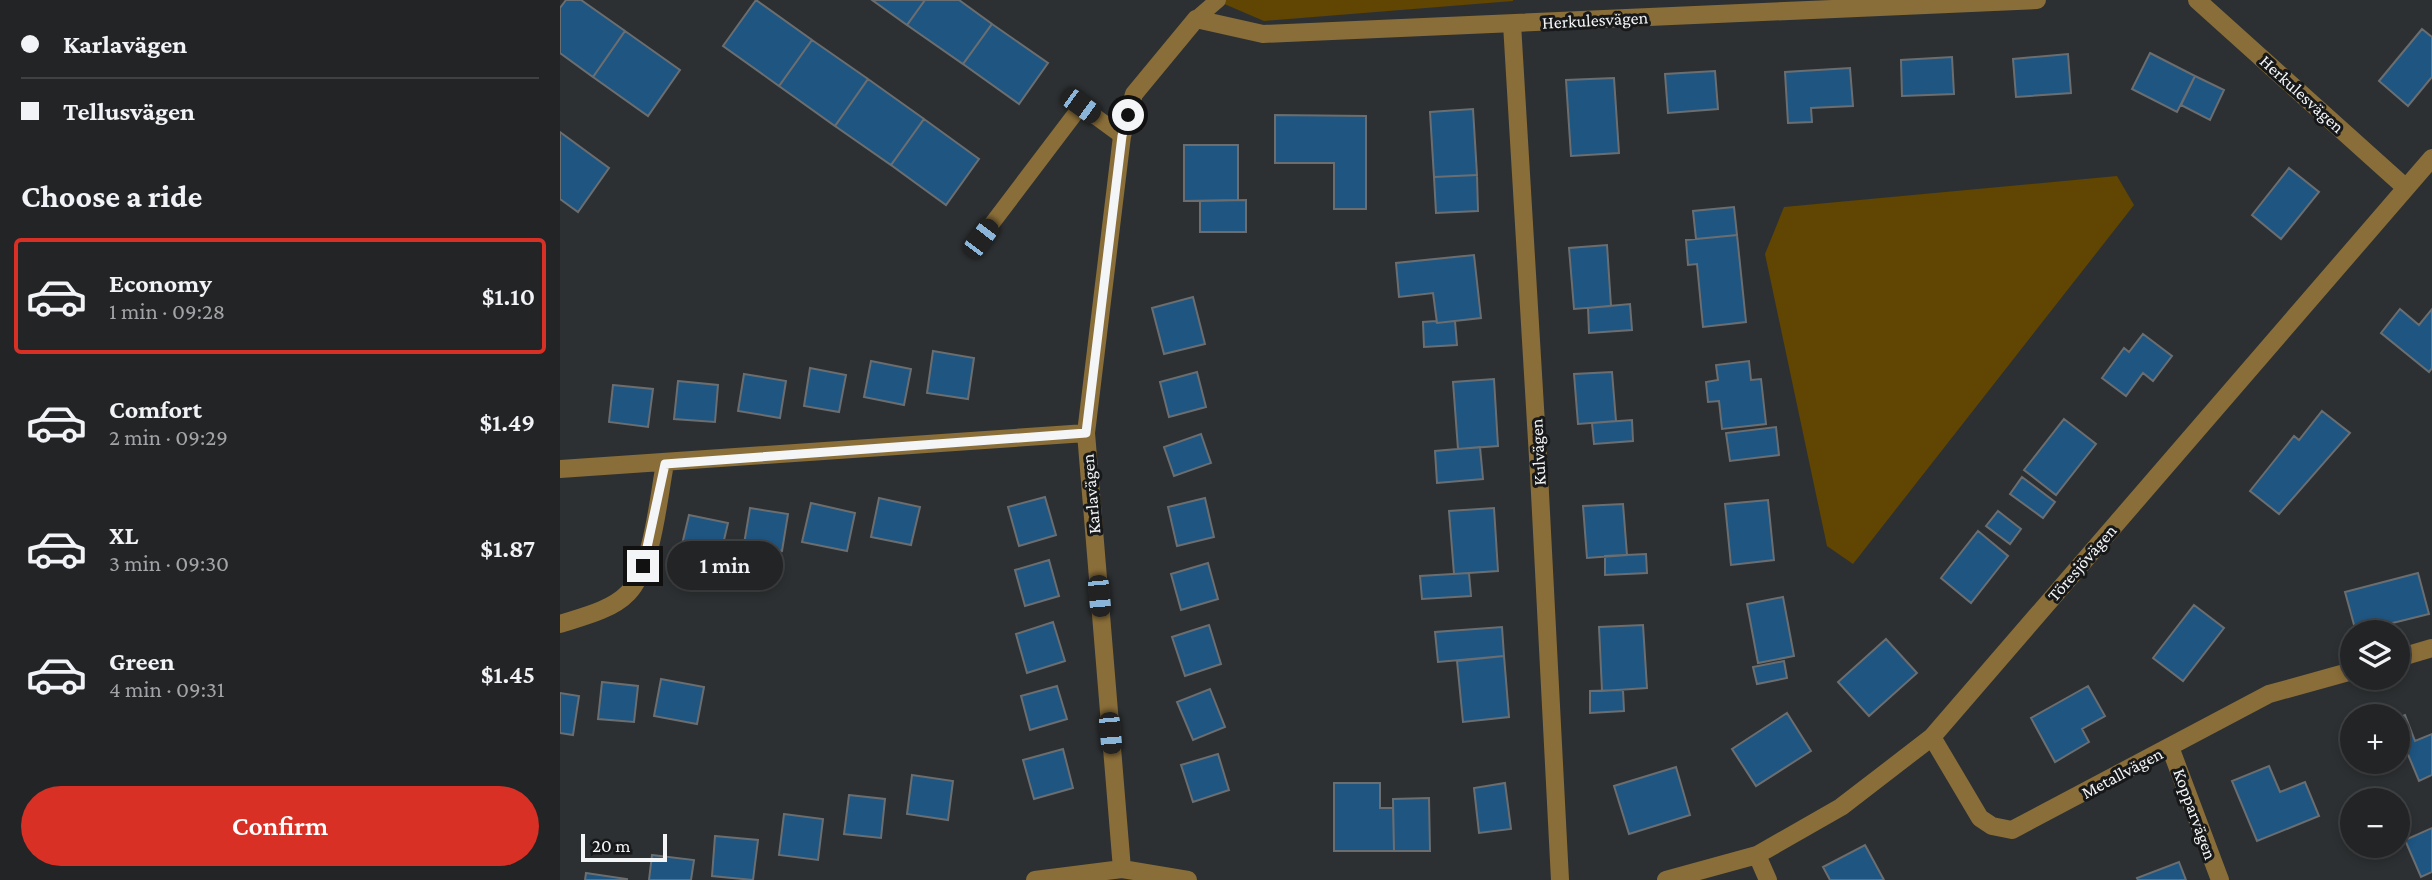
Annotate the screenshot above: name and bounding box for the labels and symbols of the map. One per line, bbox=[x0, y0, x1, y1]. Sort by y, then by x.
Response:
street label: Herkulesvägen bbox=[1541, 7, 1649, 33]
street label: Herkulesvägen bbox=[2256, 51, 2348, 137]
car bbox=[1058, 85, 1105, 127]
route start bbox=[1112, 99, 1144, 131]
car bbox=[960, 215, 1003, 261]
street label: Kulvägen bbox=[1526, 418, 1550, 486]
street label: Karlavägen bbox=[1078, 453, 1104, 535]
street label: Töresjövägen bbox=[2043, 520, 2122, 606]
callout: 1 min bbox=[668, 542, 783, 590]
route end bbox=[627, 550, 659, 582]
car bbox=[1087, 574, 1112, 618]
car bbox=[1098, 711, 1123, 755]
street label: Metallvägen bbox=[2078, 743, 2166, 803]
street label: Kopparvägen bbox=[2169, 766, 2221, 863]
scale bar bbox=[581, 831, 667, 863]

